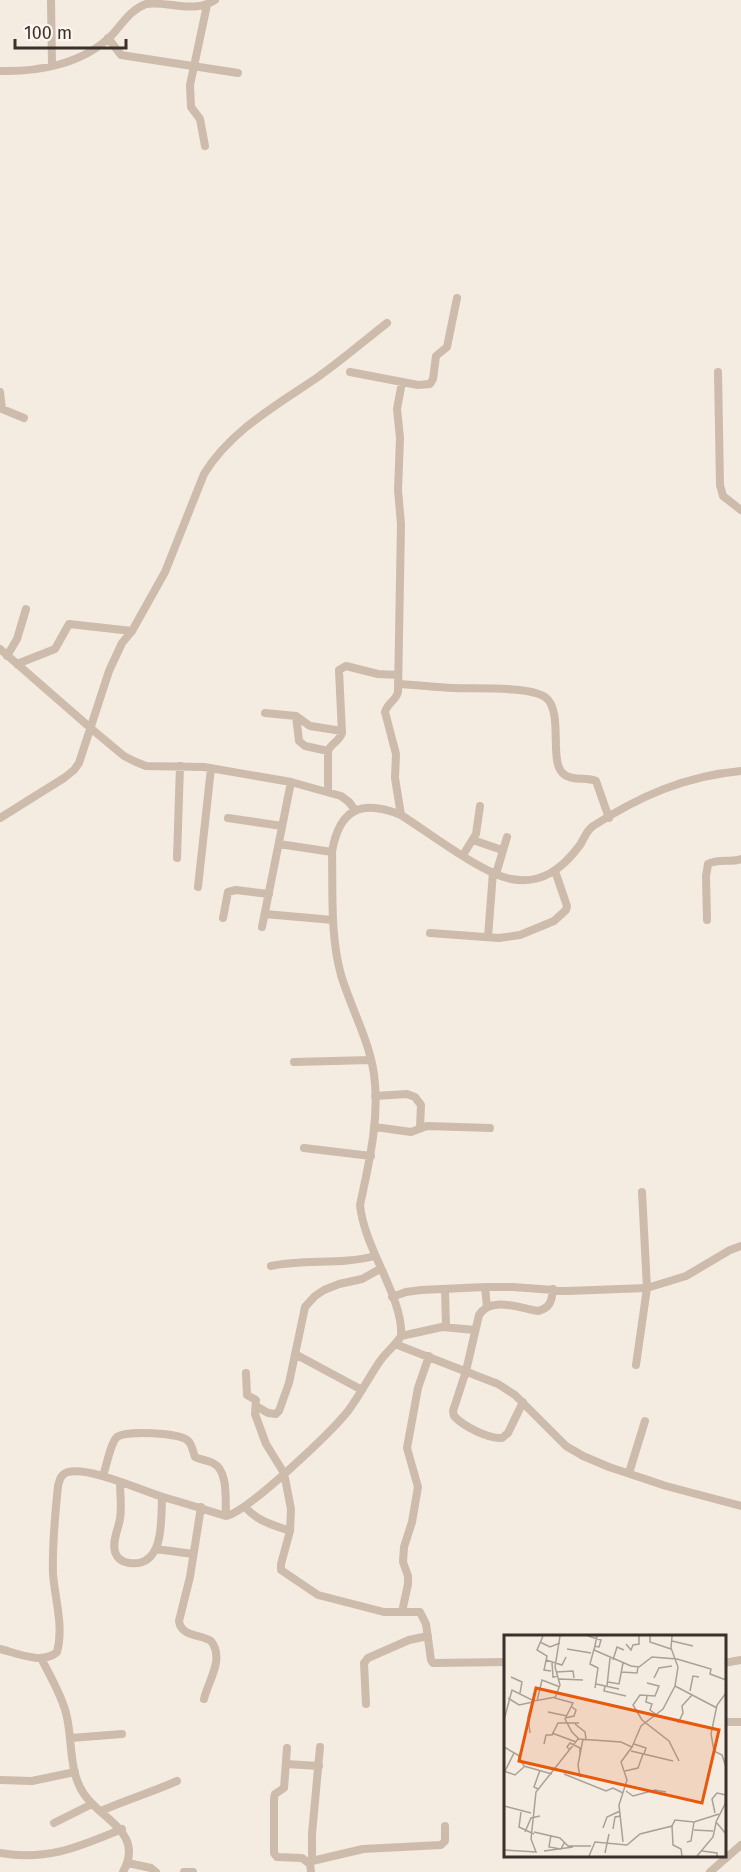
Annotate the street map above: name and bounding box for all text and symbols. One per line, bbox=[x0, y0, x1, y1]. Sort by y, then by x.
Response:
scale bar bbox=[15, 12, 126, 50]
text: 100 m bbox=[24, 22, 72, 44]
inset map bbox=[504, 1635, 726, 1857]

